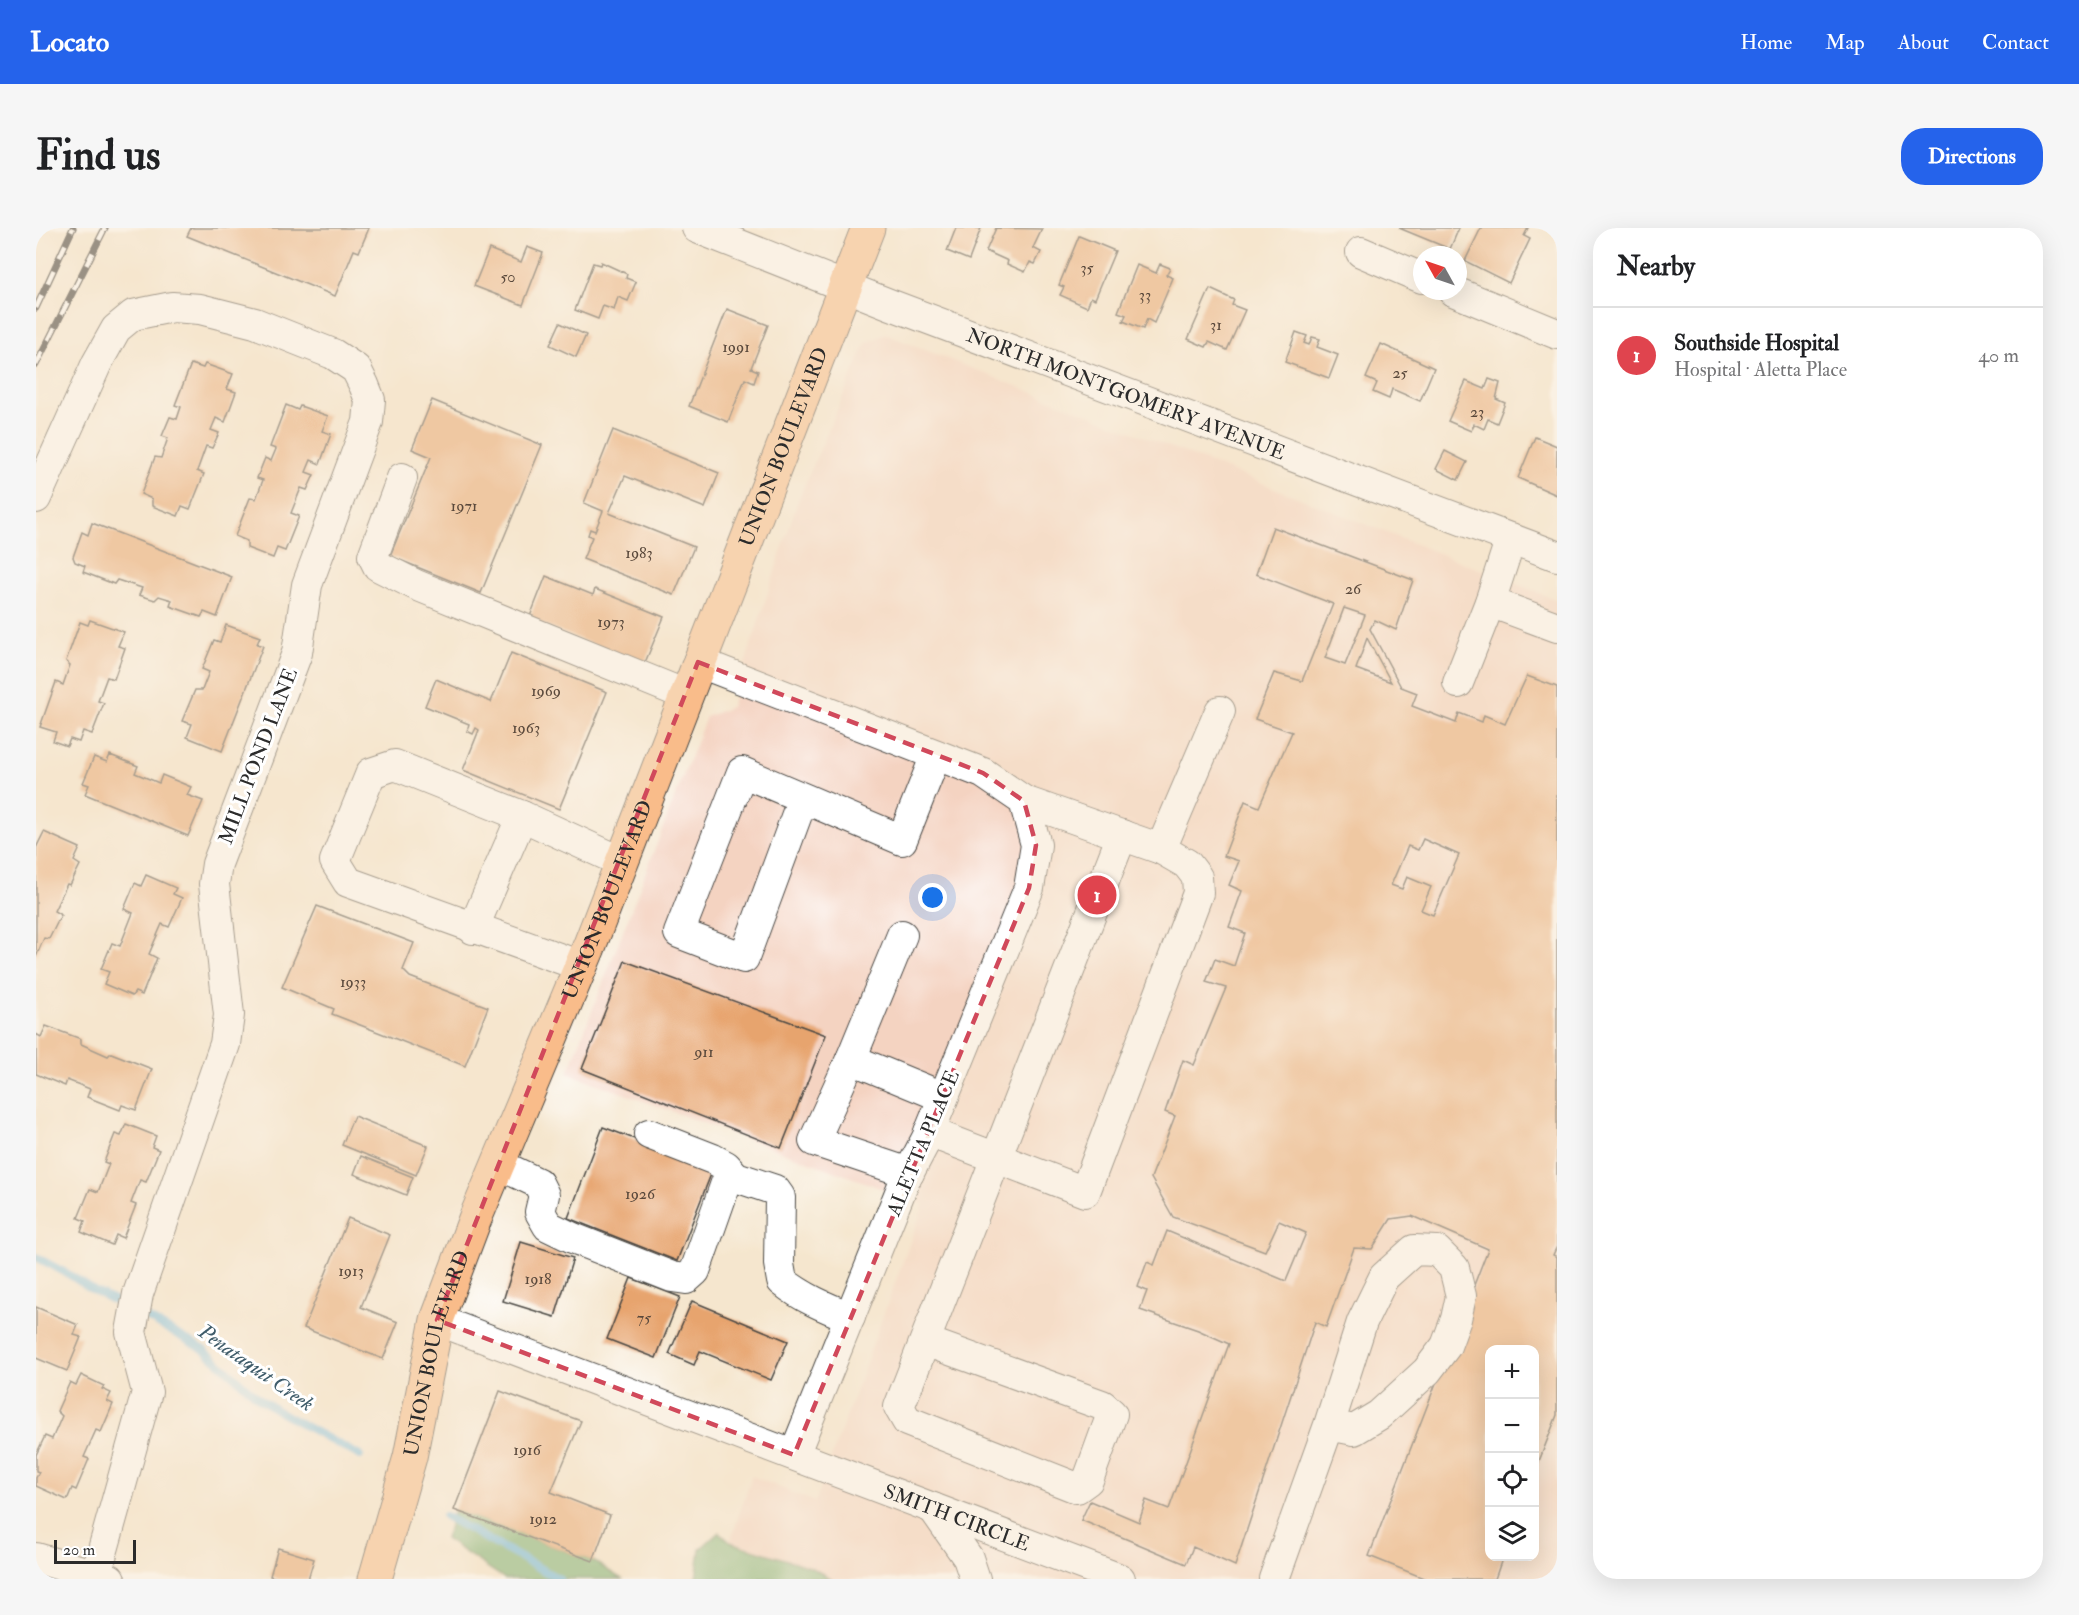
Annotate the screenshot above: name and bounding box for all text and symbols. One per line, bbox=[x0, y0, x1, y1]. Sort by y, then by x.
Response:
text: Locato bbox=[30, 25, 109, 60]
text: Home bbox=[1740, 29, 1792, 56]
text: Map bbox=[1825, 29, 1865, 56]
text: About bbox=[1898, 29, 1949, 56]
text: Contact bbox=[1982, 29, 2049, 56]
button: Directions bbox=[1901, 128, 2043, 185]
text: Find us bbox=[36, 130, 160, 182]
north arrow bbox=[1413, 246, 1467, 300]
text: Nearby bbox=[1617, 251, 1695, 283]
house number: 35 bbox=[1080, 258, 1094, 278]
house number: 50 bbox=[500, 267, 516, 287]
house number: 33 bbox=[1139, 285, 1151, 305]
house number: 31 bbox=[1210, 315, 1222, 335]
street label: NORTH MONTGOMERY AVENUE bbox=[963, 322, 1289, 465]
text: Southside Hospital bbox=[1674, 329, 1839, 357]
house number: 1991 bbox=[722, 337, 750, 357]
street label: UNION BOULEVARD bbox=[733, 343, 833, 550]
text: 1 bbox=[1633, 343, 1640, 368]
text: 40 m bbox=[1978, 343, 2019, 368]
text: Hospital · Aletta Place bbox=[1674, 357, 1847, 382]
house number: 25 bbox=[1392, 363, 1408, 383]
house number: 23 bbox=[1470, 402, 1484, 422]
house number: 1971 bbox=[451, 496, 477, 516]
house number: 1983 bbox=[625, 543, 653, 563]
house number: 26 bbox=[1345, 579, 1362, 599]
house number: 1973 bbox=[597, 612, 625, 632]
street label: MILL POND LANE bbox=[213, 664, 303, 848]
house number: 1969 bbox=[531, 681, 561, 701]
house number: 1963 bbox=[512, 718, 540, 738]
street label: UNION BOULEVARD bbox=[556, 797, 657, 1003]
pin: 1 bbox=[1078, 872, 1116, 918]
your location bbox=[918, 883, 947, 912]
house number: 1933 bbox=[340, 972, 366, 992]
house number: 911 bbox=[693, 1042, 714, 1062]
street label: ALETTA PLACE bbox=[881, 1066, 965, 1221]
house number: 1926 bbox=[625, 1184, 656, 1204]
street label: UNION BOULEVARD bbox=[398, 1247, 475, 1458]
house number: 1913 bbox=[338, 1261, 364, 1281]
house number: 1918 bbox=[524, 1269, 552, 1289]
house number: 75 bbox=[637, 1308, 651, 1328]
water label: Penataquit Creek bbox=[192, 1318, 319, 1418]
map controls bbox=[1485, 1345, 1539, 1561]
button: + bbox=[1485, 1345, 1539, 1399]
button: − bbox=[1485, 1399, 1539, 1453]
house number: 1916 bbox=[513, 1440, 542, 1460]
button: locate bbox=[1485, 1453, 1539, 1507]
street label: SMITH CIRCLE bbox=[880, 1478, 1033, 1556]
button: layers bbox=[1485, 1507, 1539, 1561]
house number: 1912 bbox=[529, 1509, 557, 1529]
scale bar bbox=[54, 1537, 136, 1564]
text: 20 m bbox=[63, 1540, 95, 1560]

